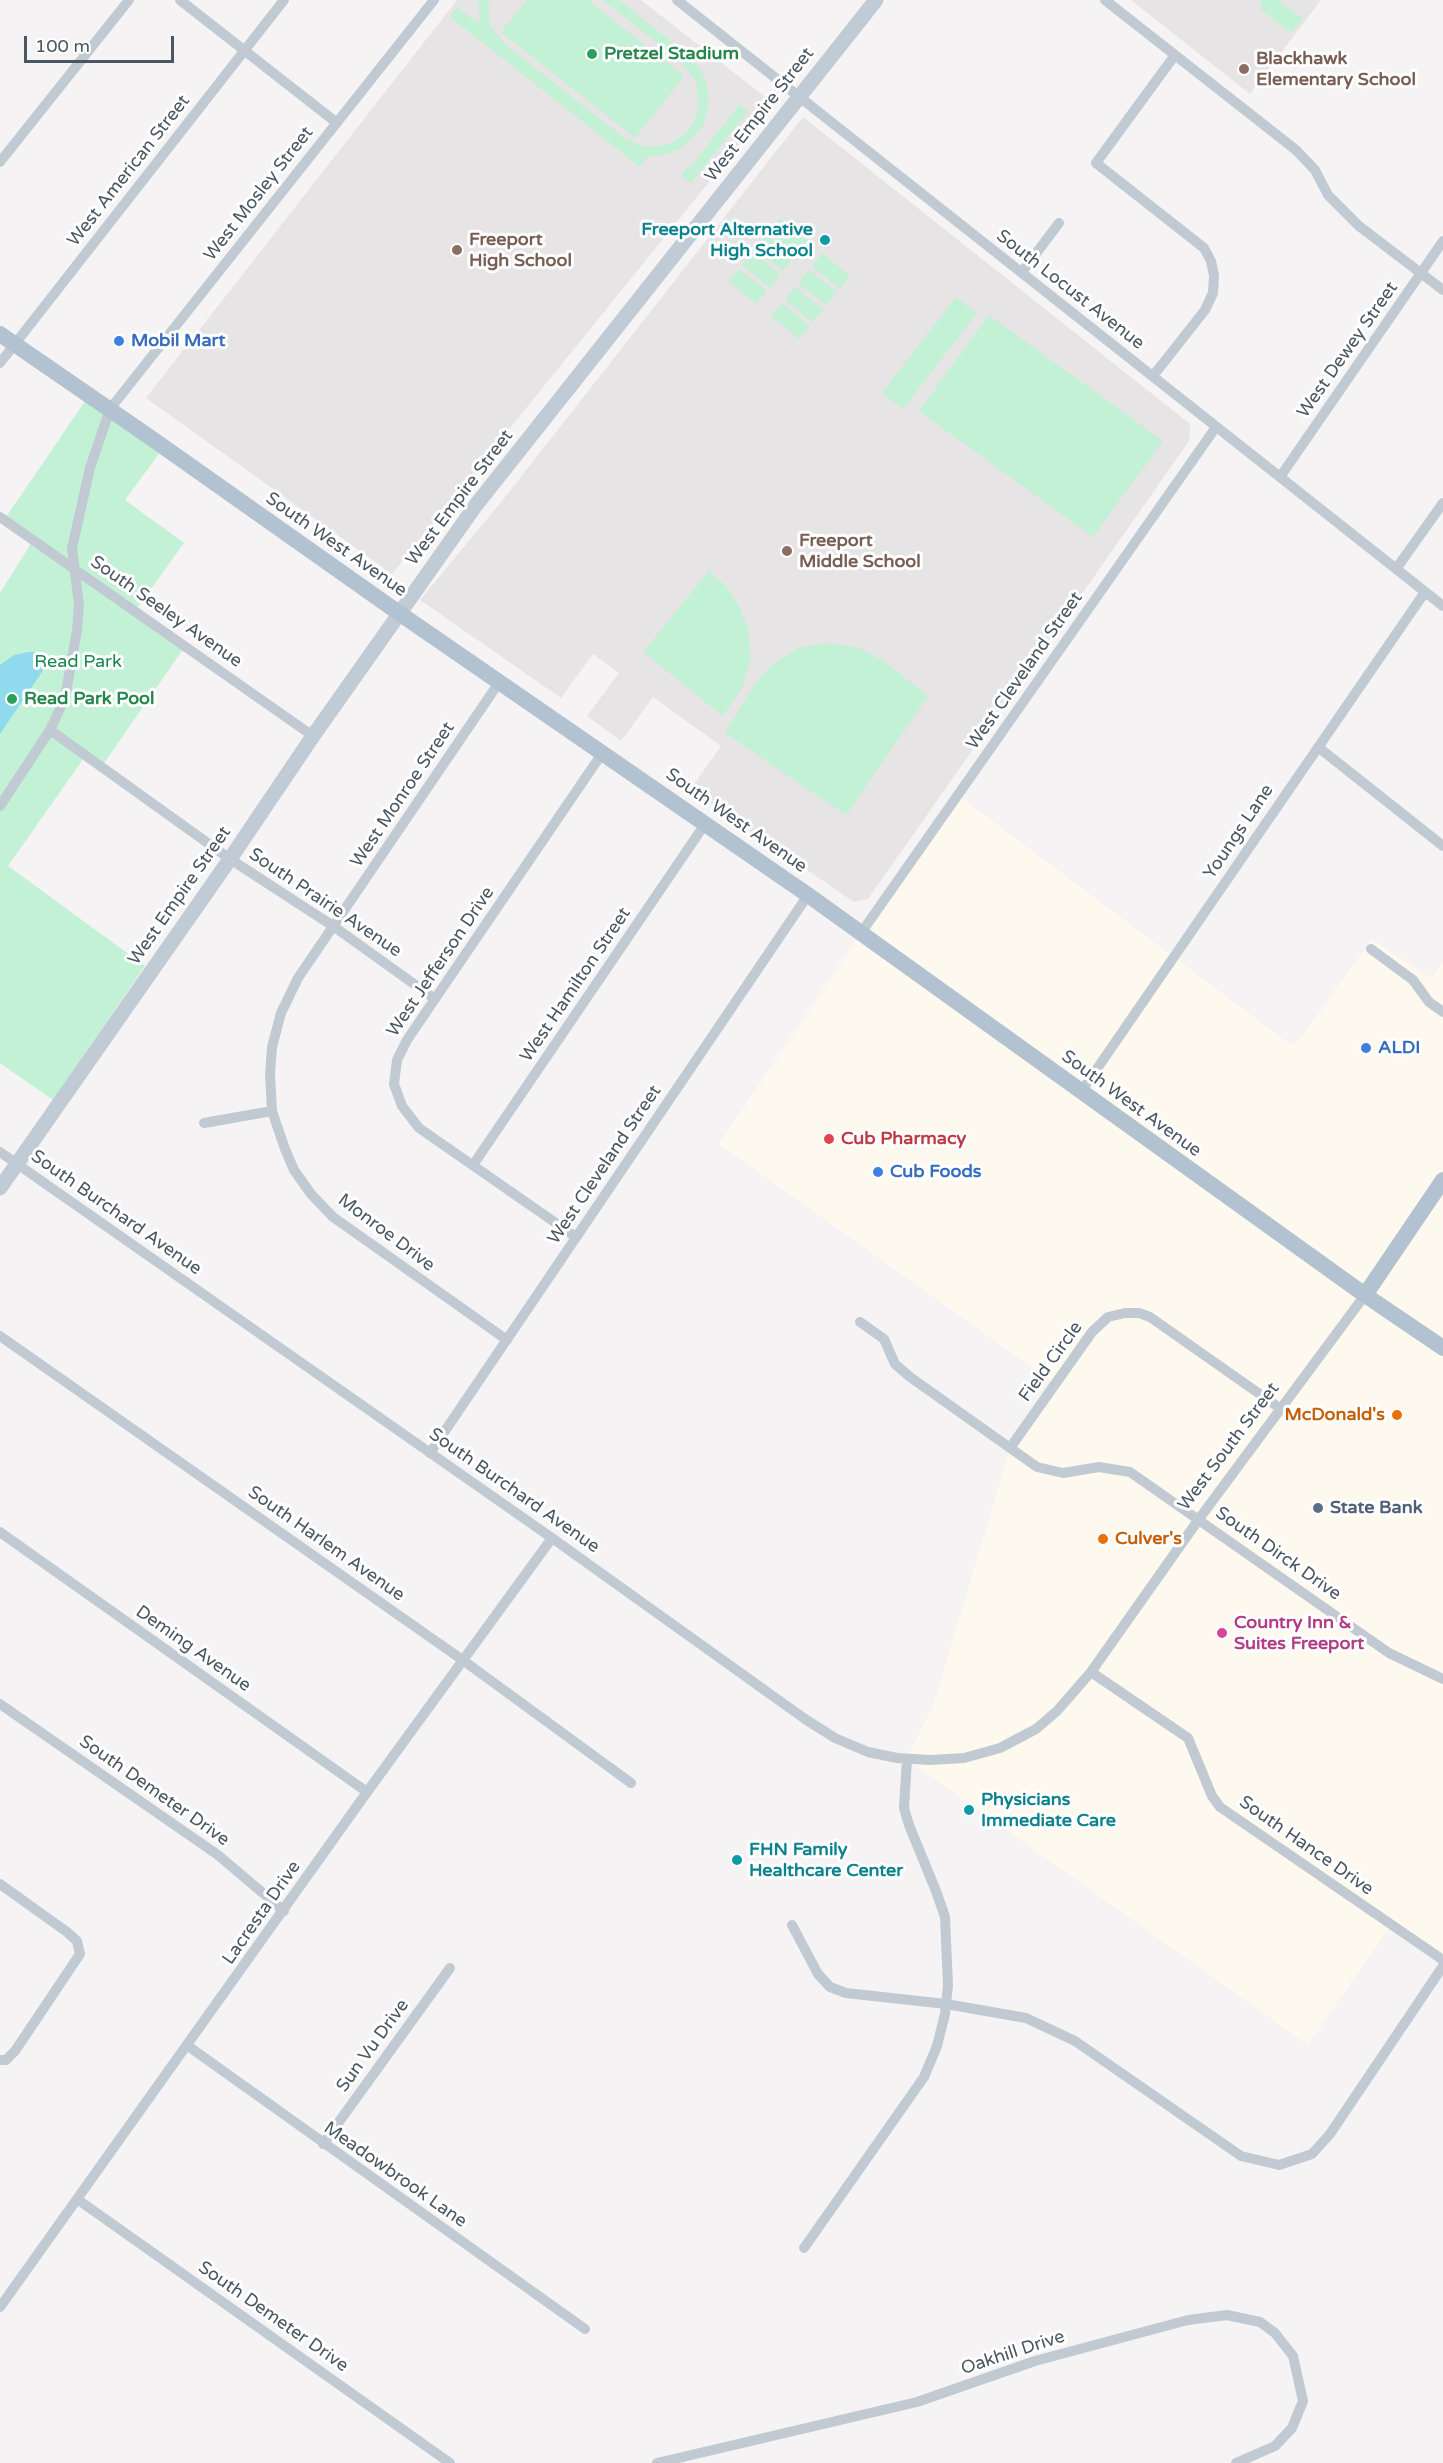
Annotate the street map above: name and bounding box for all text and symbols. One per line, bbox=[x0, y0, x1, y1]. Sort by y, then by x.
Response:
scale bar bbox=[27, 24, 177, 62]
text: 100 m bbox=[35, 35, 90, 57]
place label: Pretzel Stadium bbox=[604, 43, 739, 65]
street label: West Empire Street bbox=[701, 44, 819, 186]
marker: Pretzel Stadium bbox=[585, 47, 599, 61]
place label: Blackhawk Elementary School bbox=[1256, 48, 1416, 90]
marker: Blackhawk Elementary School bbox=[1237, 62, 1251, 76]
street label: West American Street bbox=[63, 91, 195, 251]
street label: West Mosley Street bbox=[200, 122, 318, 266]
place label: Freeport Alternative High School bbox=[641, 219, 813, 262]
street label: South Locust Avenue bbox=[992, 225, 1148, 355]
place label: Freeport High School bbox=[469, 229, 572, 272]
marker: Freeport Alternative High School bbox=[818, 233, 832, 247]
marker: Freeport High School bbox=[450, 243, 464, 257]
street label: West Dewey Street bbox=[1293, 278, 1403, 422]
place label: Mobil Mart bbox=[131, 330, 225, 352]
marker: Mobil Mart bbox=[112, 334, 126, 348]
street label: West Empire Street bbox=[402, 426, 518, 570]
street label: South West Avenue bbox=[261, 488, 411, 602]
place label: Freeport Middle School bbox=[799, 530, 921, 572]
marker: Freeport Middle School bbox=[780, 544, 794, 558]
street label: South Seeley Avenue bbox=[86, 551, 246, 673]
street label: West Cleveland Street bbox=[962, 588, 1088, 754]
park label: Read Park bbox=[34, 651, 122, 673]
place label: Read Park Pool bbox=[24, 688, 154, 710]
marker: Read Park Pool bbox=[5, 692, 19, 706]
street label: West Monroe Street bbox=[346, 718, 460, 872]
street label: South West Avenue bbox=[661, 764, 811, 878]
street label: Youngs Lane bbox=[1199, 781, 1279, 883]
street label: West Empire Street bbox=[124, 822, 236, 970]
street label: South Prairie Avenue bbox=[245, 844, 405, 962]
street label: West Jefferson Drive bbox=[383, 883, 499, 1041]
street label: West Hamilton Street bbox=[516, 904, 636, 1066]
place label: ALDI bbox=[1378, 1037, 1420, 1059]
marker: ALDI bbox=[1359, 1041, 1373, 1055]
street label: South West Avenue bbox=[1057, 1046, 1205, 1162]
street label: West Cleveland Street bbox=[544, 1081, 666, 1249]
place label: Cub Pharmacy bbox=[841, 1128, 966, 1150]
marker: Cub Pharmacy bbox=[822, 1132, 836, 1146]
street label: South Burchard Avenue bbox=[27, 1146, 205, 1280]
place label: Cub Foods bbox=[890, 1161, 981, 1183]
marker: Cub Foods bbox=[871, 1165, 885, 1179]
street label: Monroe Drive bbox=[333, 1190, 439, 1276]
street label: Field Circle bbox=[1015, 1318, 1087, 1406]
street label: West South Street bbox=[1174, 1379, 1284, 1515]
place label: McDonald's bbox=[1285, 1404, 1385, 1426]
marker: McDonald's bbox=[1390, 1408, 1404, 1422]
street label: South Burchard Avenue bbox=[425, 1424, 603, 1558]
street label: South Harlem Avenue bbox=[243, 1482, 409, 1606]
place label: State Bank bbox=[1330, 1497, 1422, 1519]
marker: State Bank bbox=[1311, 1501, 1325, 1515]
street label: South Dirck Drive bbox=[1211, 1503, 1345, 1605]
place label: Culver's bbox=[1115, 1528, 1182, 1550]
marker: Culver's bbox=[1096, 1532, 1110, 1546]
street label: Deming Avenue bbox=[131, 1601, 255, 1697]
place label: Country Inn & Suites Freeport bbox=[1234, 1612, 1364, 1654]
marker: Country Inn & Suites Freeport bbox=[1215, 1626, 1229, 1640]
street label: South Demeter Drive bbox=[75, 1731, 233, 1851]
place label: Physicians Immediate Care bbox=[981, 1789, 1116, 1832]
street label: South Hance Drive bbox=[1235, 1792, 1377, 1900]
marker: Physicians Immediate Care bbox=[962, 1803, 976, 1817]
place label: FHN Family Healthcare Center bbox=[749, 1839, 903, 1882]
marker: FHN Family Healthcare Center bbox=[730, 1853, 744, 1867]
street label: Lacresta Drive bbox=[218, 1857, 306, 1969]
street label: Sun Vu Drive bbox=[332, 1995, 414, 2097]
street label: Meadowbrook Lane bbox=[319, 2117, 471, 2233]
street label: South Demeter Drive bbox=[194, 2257, 352, 2377]
street label: Oakhill Drive bbox=[958, 2326, 1068, 2380]

